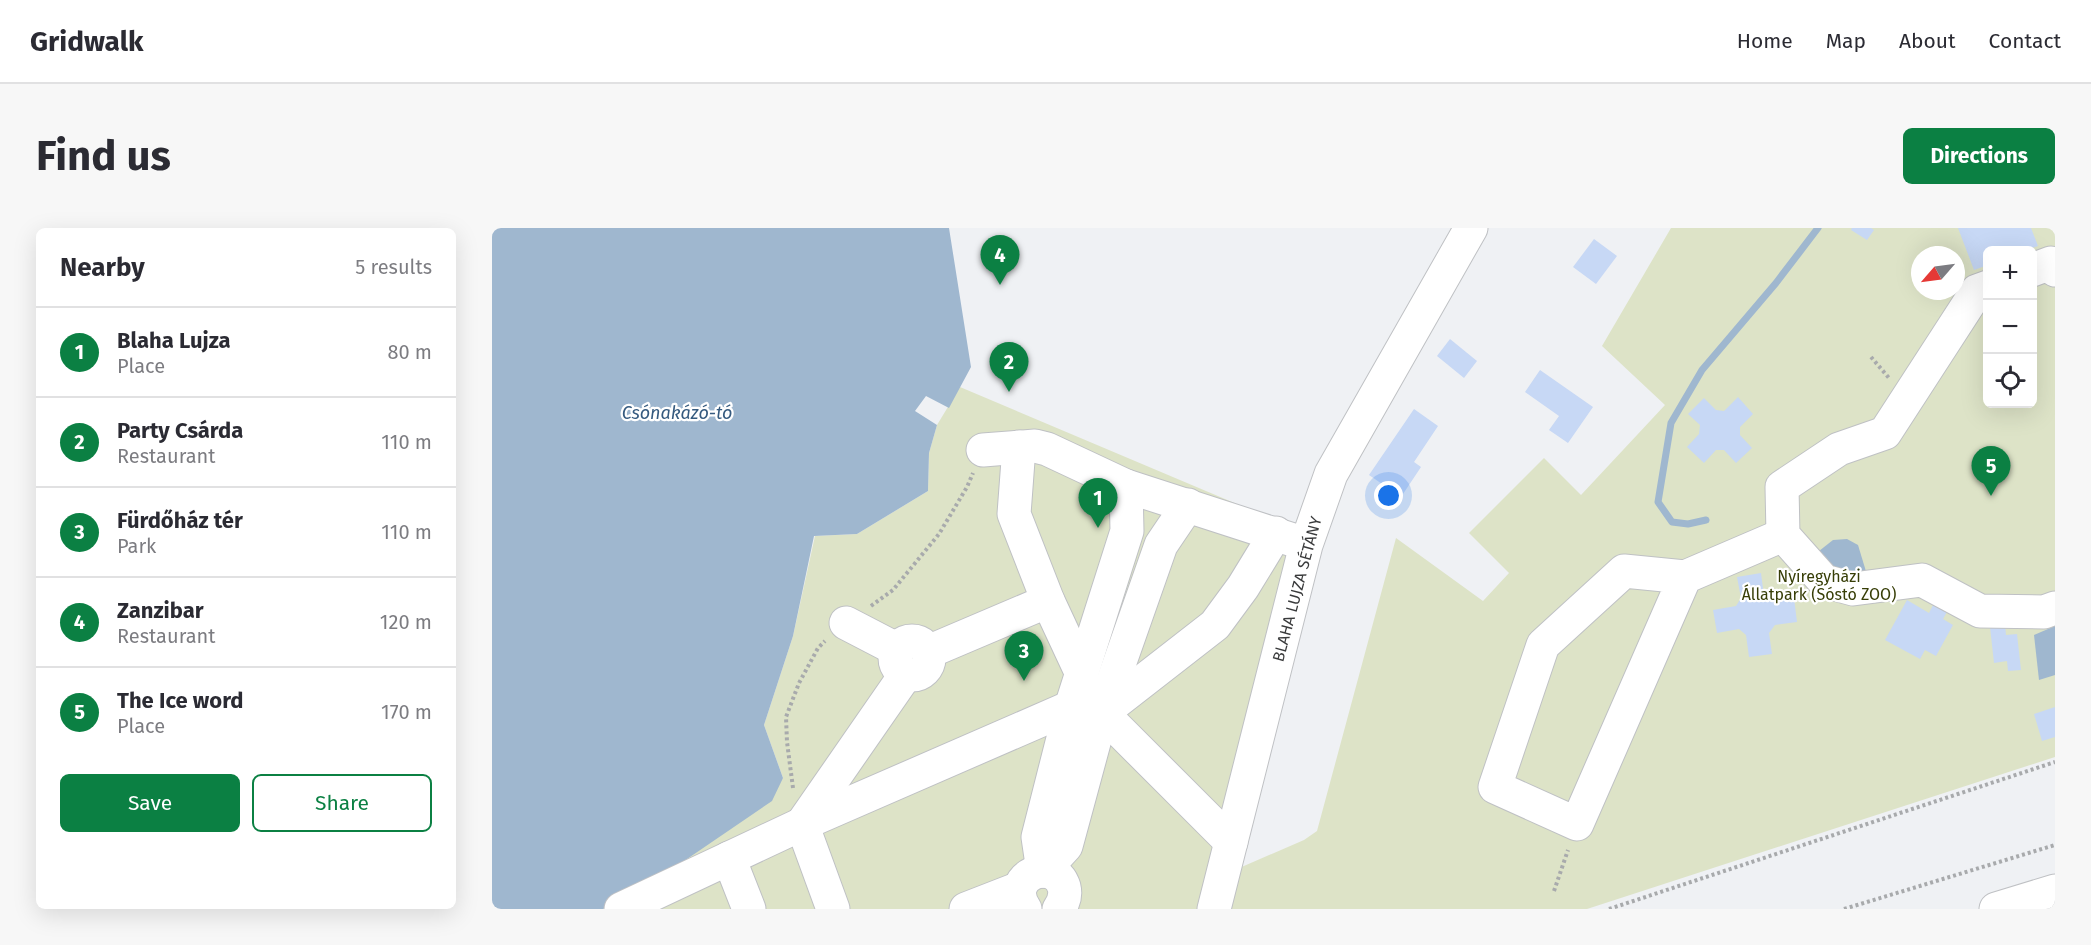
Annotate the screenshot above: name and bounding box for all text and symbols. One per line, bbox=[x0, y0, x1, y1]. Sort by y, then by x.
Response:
text: Gridwalk bbox=[30, 25, 143, 58]
text: Home bbox=[1737, 28, 1793, 54]
text: Map bbox=[1826, 28, 1866, 54]
text: About bbox=[1899, 28, 1956, 54]
text: Contact bbox=[1989, 28, 2061, 54]
button: Directions bbox=[1903, 128, 2055, 184]
text: Find us bbox=[36, 131, 171, 181]
pin: 4 bbox=[980, 236, 1020, 285]
north arrow bbox=[1911, 246, 1965, 300]
map controls bbox=[1983, 246, 2037, 408]
button: + bbox=[1983, 246, 2037, 300]
text: Nearby bbox=[60, 252, 145, 283]
text: 5 results bbox=[355, 255, 432, 279]
button: − bbox=[1983, 300, 2037, 354]
text: Blaha Lujza bbox=[117, 327, 231, 354]
text: 1 bbox=[75, 340, 84, 364]
text: 80 m bbox=[387, 340, 432, 364]
pin: 2 bbox=[990, 342, 1028, 392]
text: Place bbox=[117, 354, 165, 378]
button: locate bbox=[1983, 354, 2037, 408]
water label: Csónakázó-tó bbox=[622, 402, 732, 424]
text: Party Csárda bbox=[117, 417, 243, 444]
text: 2 bbox=[74, 430, 85, 454]
text: 110 m bbox=[381, 430, 432, 454]
text: Restaurant bbox=[117, 444, 215, 468]
pin: 5 bbox=[1972, 446, 2010, 496]
pin: 1 bbox=[1078, 478, 1118, 528]
your location bbox=[1374, 481, 1403, 510]
text: Fürdőház tér bbox=[117, 507, 243, 534]
street label: BLAHA LUJZA SÉTÁNY bbox=[1268, 514, 1326, 664]
text: 3 bbox=[74, 520, 85, 544]
text: 110 m bbox=[381, 520, 432, 544]
text: Park bbox=[117, 534, 156, 558]
park label: Nyíregyházi Állatpark (Sóstó ZOO) bbox=[1742, 567, 1896, 604]
text: Zanzibar bbox=[117, 597, 204, 624]
text: 4 bbox=[74, 610, 85, 634]
text: 120 m bbox=[380, 610, 432, 634]
text: Restaurant bbox=[117, 624, 215, 648]
pin: 3 bbox=[1004, 632, 1044, 681]
text: The Ice word bbox=[117, 687, 244, 714]
text: 5 bbox=[74, 700, 85, 724]
text: 170 m bbox=[381, 700, 432, 724]
text: Place bbox=[117, 714, 165, 738]
button: Save bbox=[60, 774, 240, 832]
button: Share bbox=[252, 774, 432, 832]

